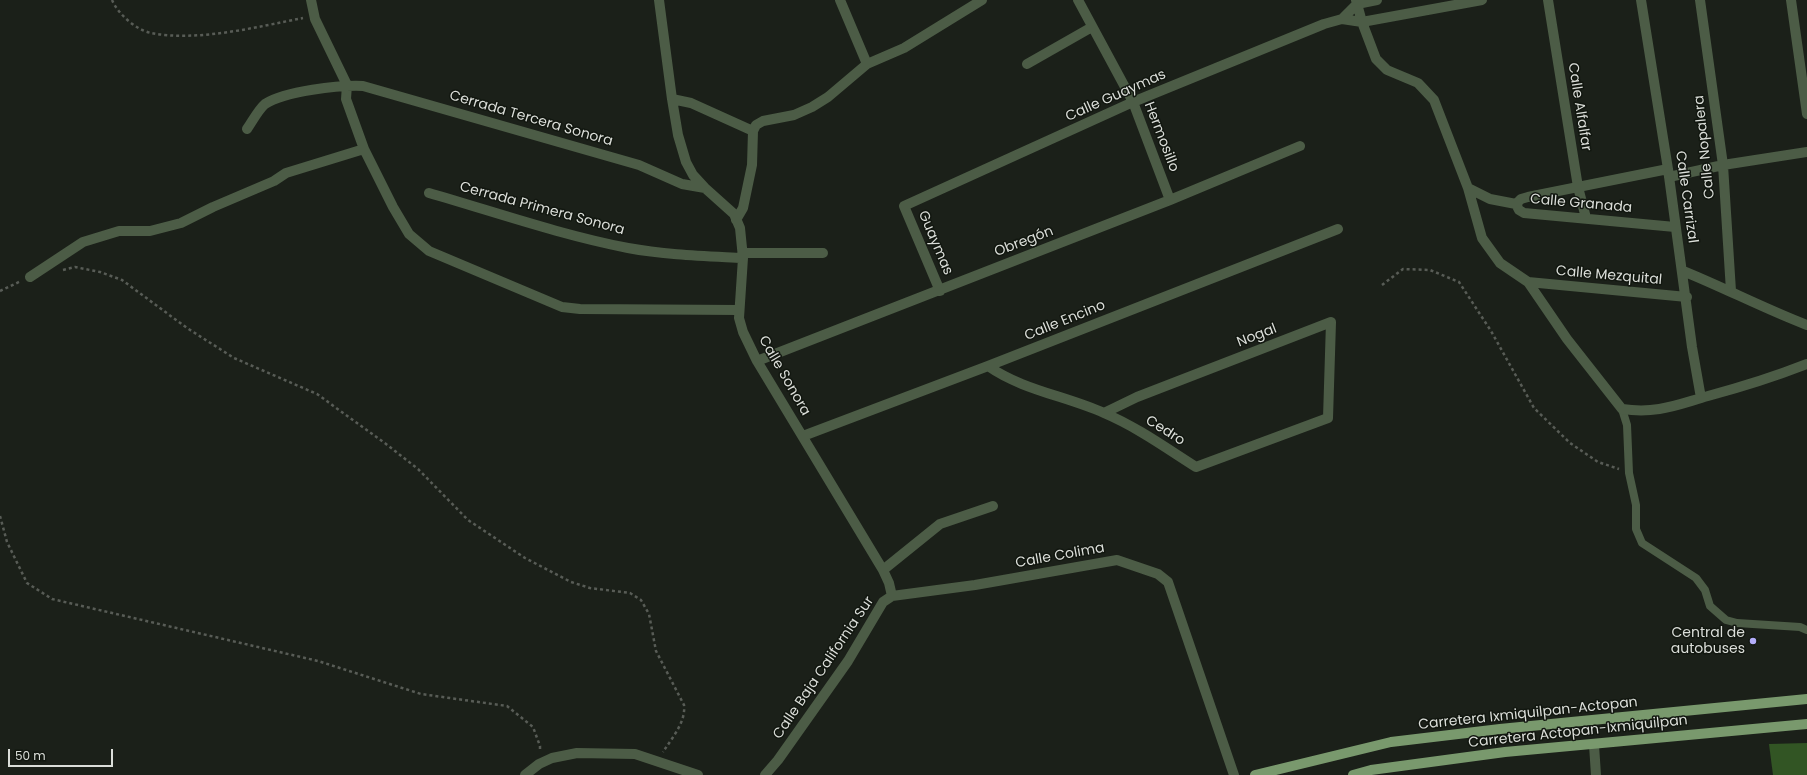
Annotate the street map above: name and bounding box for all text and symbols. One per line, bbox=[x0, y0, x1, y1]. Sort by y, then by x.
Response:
street label: Calle Alfalfar bbox=[1564, 62, 1594, 152]
street label: Calle Guaymas bbox=[1063, 66, 1169, 126]
street label: Cerrada Tercera Sonora bbox=[447, 88, 615, 150]
street label: Calle Nopalera bbox=[1691, 94, 1719, 200]
street label: Hermosillo bbox=[1140, 100, 1182, 174]
street label: Calle Carrizal bbox=[1671, 150, 1701, 244]
street label: Cerrada Primera Sonora bbox=[458, 179, 626, 239]
street label: Calle Granada bbox=[1529, 191, 1633, 217]
street label: Guaymas bbox=[914, 208, 956, 278]
street label: Obregón bbox=[992, 223, 1056, 261]
street label: Calle Mezquital bbox=[1555, 263, 1663, 289]
street label: Calle Encino bbox=[1022, 297, 1108, 345]
street label: Nogal bbox=[1235, 321, 1279, 351]
street label: Calle Sonora bbox=[754, 333, 814, 419]
street label: Cedro bbox=[1142, 412, 1188, 450]
street label: Calle Colima bbox=[1014, 540, 1106, 572]
street label: Calle Baja California Sur bbox=[770, 594, 878, 742]
place label: Central de autobuses bbox=[1671, 625, 1745, 658]
marker: Central de autobuses bbox=[1748, 636, 1758, 646]
street label: Carretera Ixmiquilpan-Actopan bbox=[1418, 694, 1638, 734]
street label: Carretera Actopan-Ixmiquilpan bbox=[1468, 712, 1688, 752]
scale bar bbox=[10, 741, 115, 767]
text: 50 m bbox=[15, 747, 46, 764]

